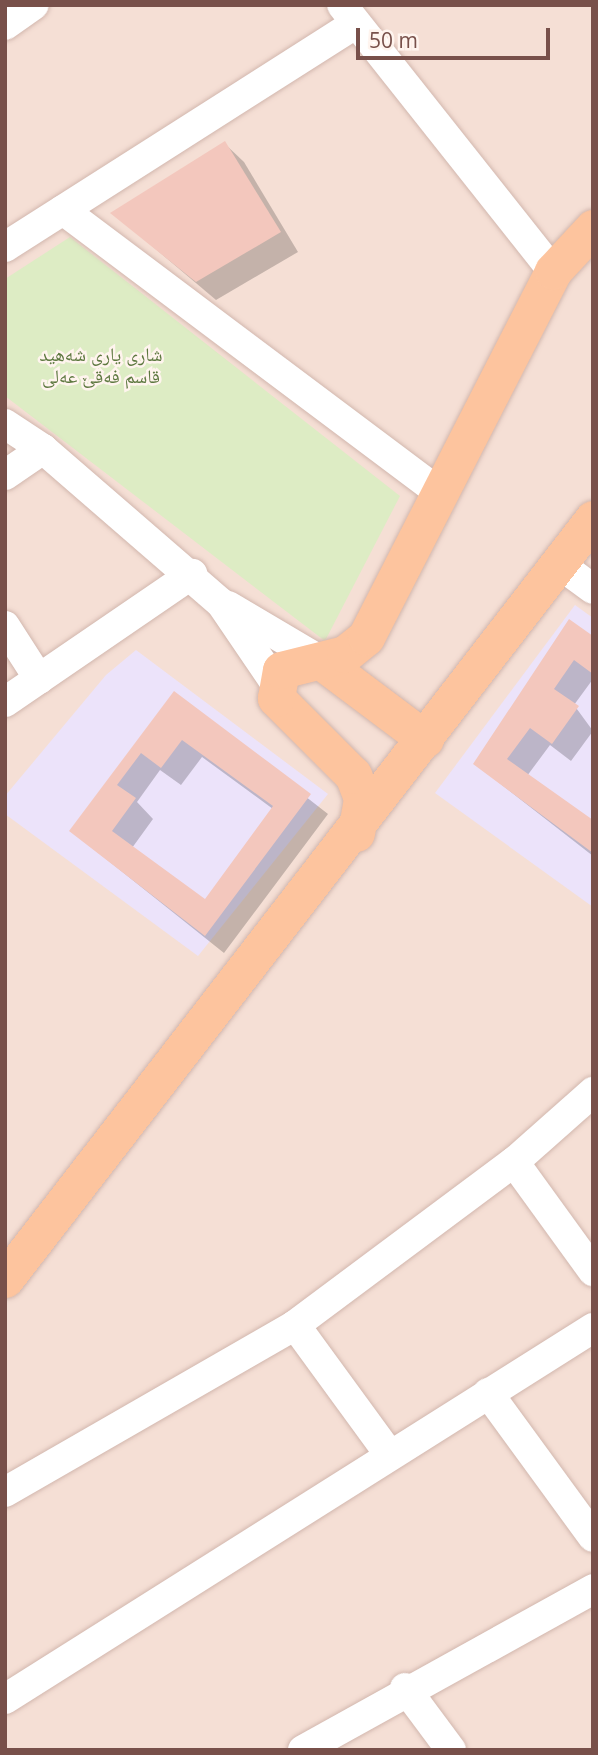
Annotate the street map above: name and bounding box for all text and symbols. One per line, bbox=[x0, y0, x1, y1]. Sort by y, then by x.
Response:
scale bar bbox=[360, 14, 554, 58]
text: 50 m bbox=[369, 26, 418, 54]
park label: شاری یاری شەهید قاسم فەقێ عەلی bbox=[39, 344, 163, 388]

